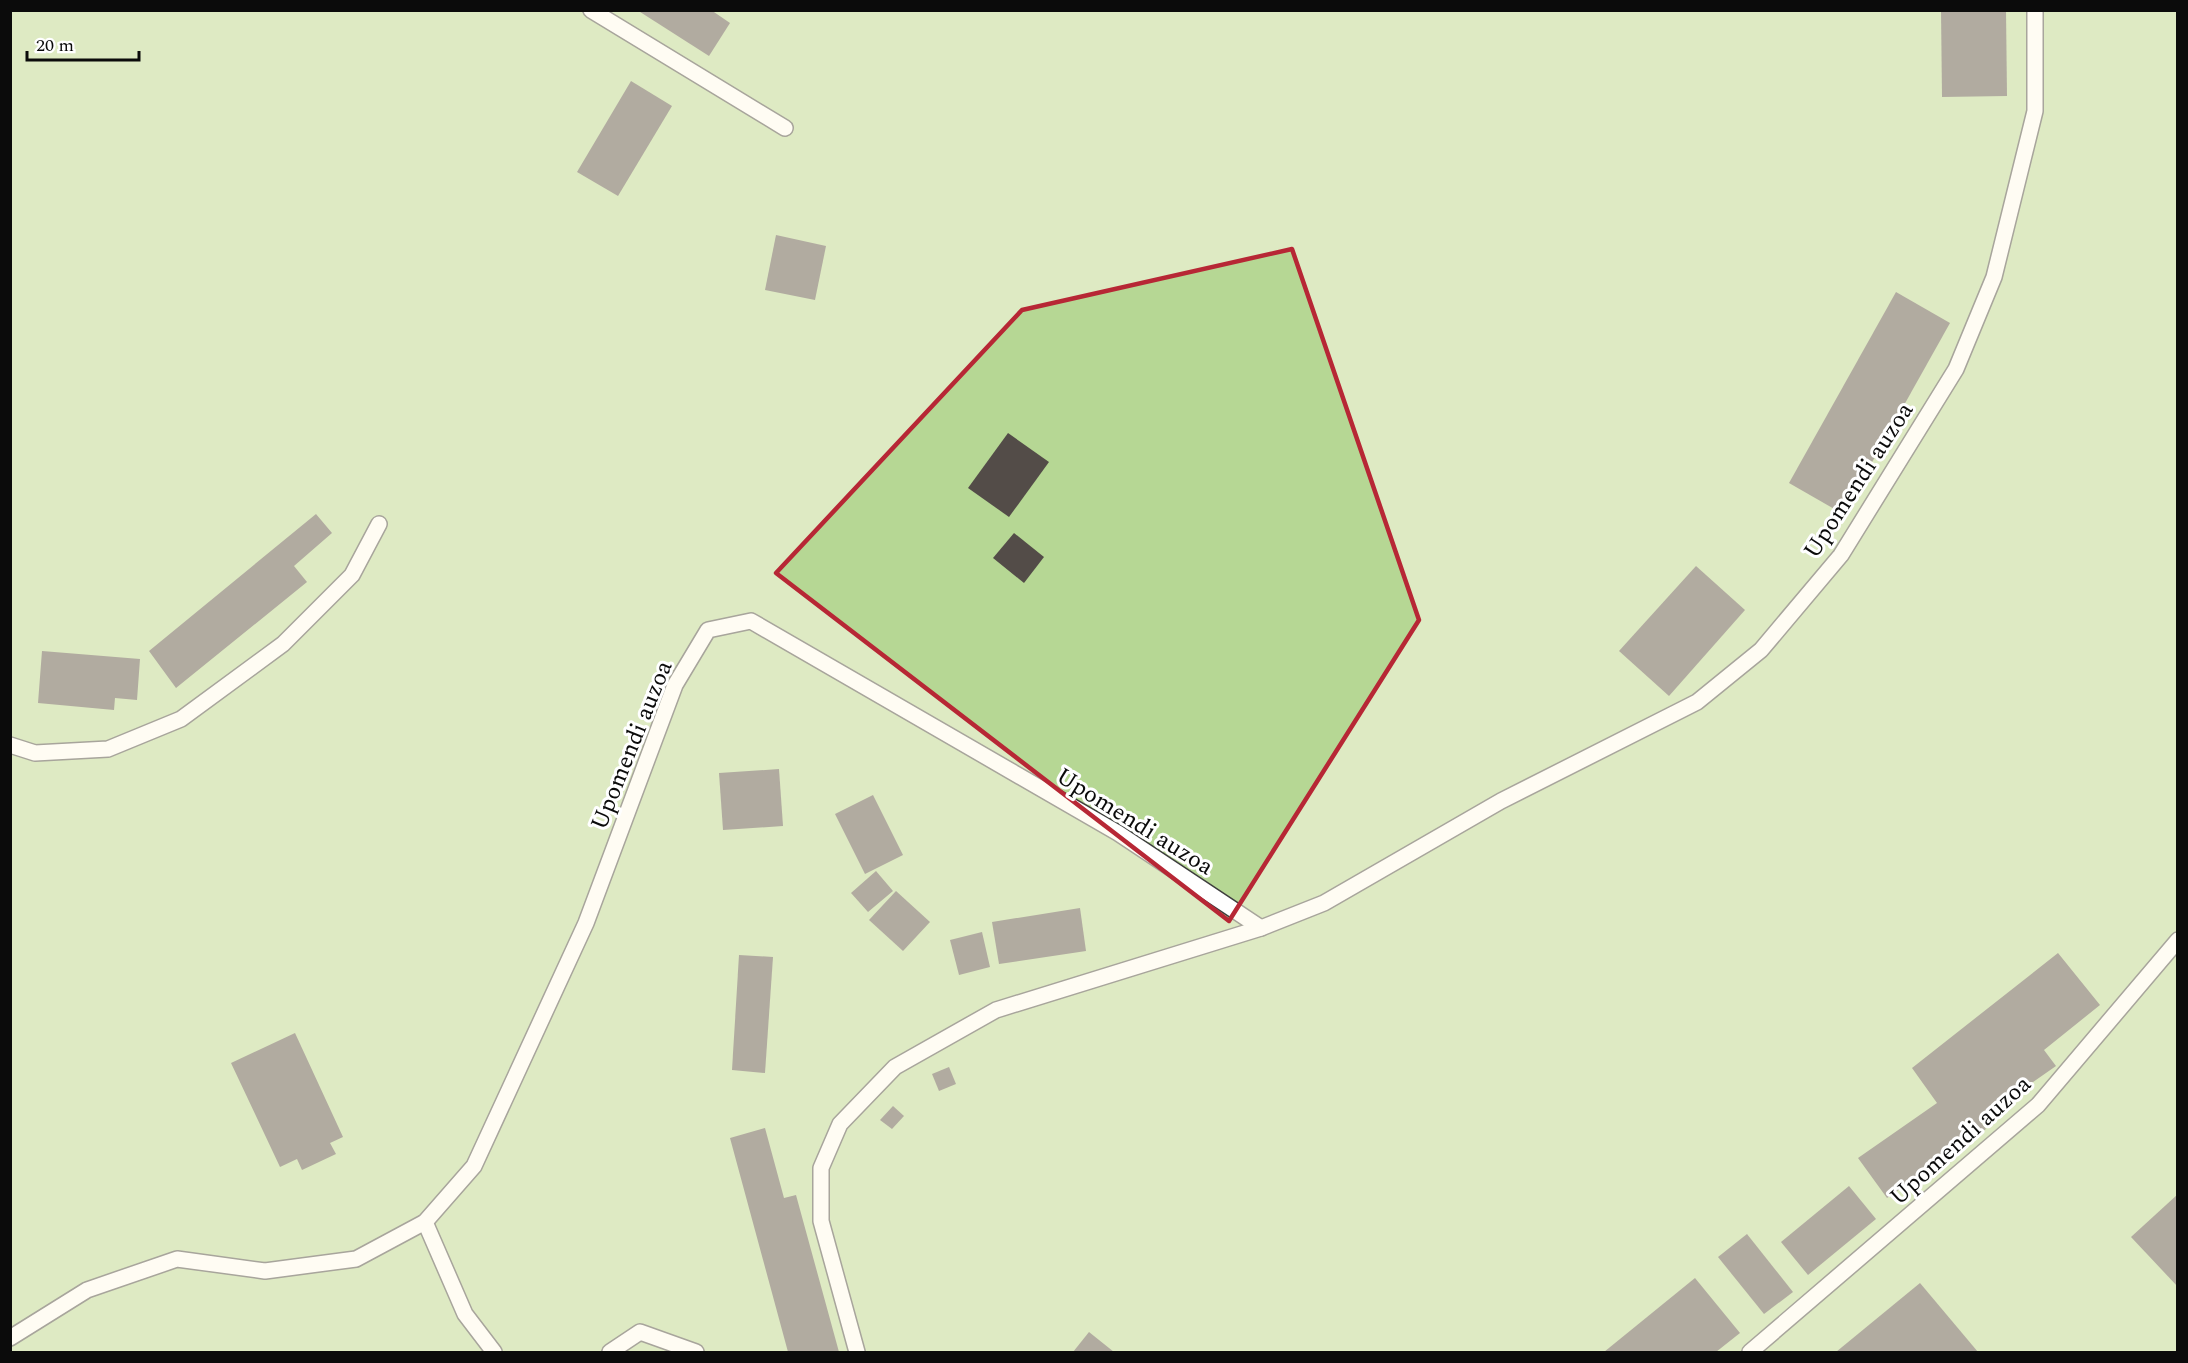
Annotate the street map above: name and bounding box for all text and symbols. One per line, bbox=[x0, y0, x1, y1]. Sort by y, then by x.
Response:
scale bar bbox=[27, 24, 140, 62]
text: 20 m bbox=[36, 32, 74, 59]
street label: Upomendi auzoa bbox=[1795, 395, 1923, 566]
street label: Upomendi auzoa bbox=[581, 655, 682, 836]
street label: Upomendi auzoa bbox=[1049, 759, 1221, 885]
street label: Upomendi auzoa bbox=[1882, 1067, 2040, 1214]

